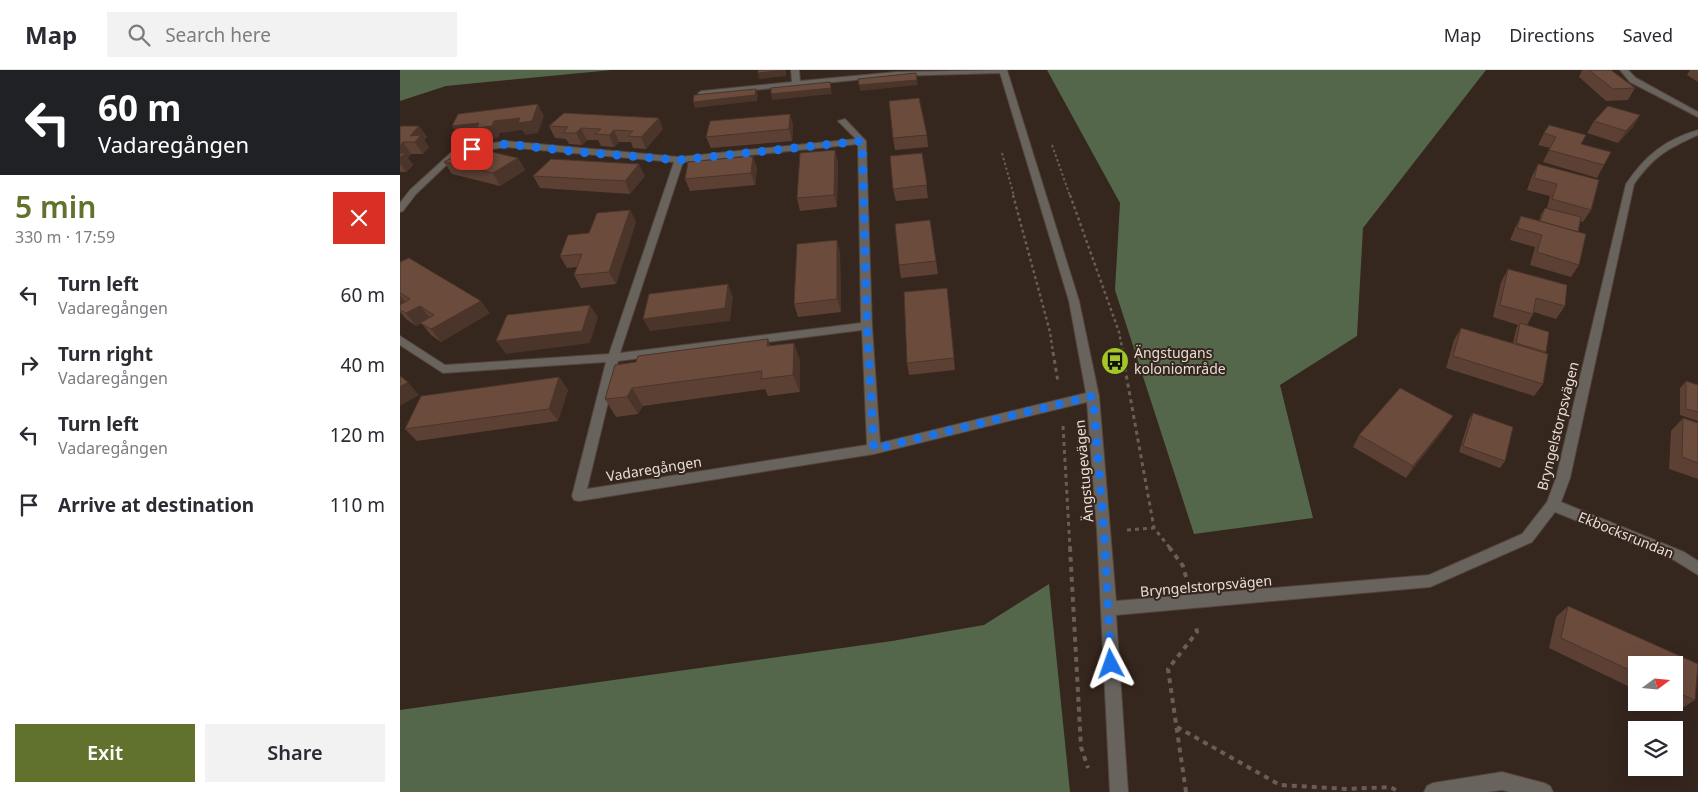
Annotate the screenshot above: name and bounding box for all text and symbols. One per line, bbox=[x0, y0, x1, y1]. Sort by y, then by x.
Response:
search box bbox=[107, 12, 457, 57]
text: Map bbox=[25, 18, 77, 51]
icon: search bbox=[125, 21, 153, 49]
text: Search here bbox=[165, 22, 271, 48]
text: Map bbox=[1444, 23, 1481, 47]
text: Directions bbox=[1509, 23, 1595, 47]
text: Saved bbox=[1623, 23, 1673, 47]
text: 60 m bbox=[98, 84, 181, 131]
icon: left bbox=[15, 90, 80, 155]
pin bbox=[451, 128, 493, 170]
text: Vadaregången bbox=[98, 129, 249, 159]
icon: arrive bbox=[458, 135, 486, 163]
text: 5 min bbox=[15, 186, 96, 227]
button: close bbox=[333, 192, 385, 244]
text: 330 m · 17:59 bbox=[15, 226, 115, 248]
text: Turn left bbox=[58, 271, 139, 297]
icon: left bbox=[15, 281, 43, 309]
text: 60 m bbox=[341, 282, 385, 308]
text: Vadaregången bbox=[58, 297, 168, 319]
text: Turn right bbox=[58, 341, 153, 367]
place label: Ängstugans koloniområde bbox=[1134, 343, 1226, 378]
bus stop icon: Ängstugans koloniområde bbox=[1100, 346, 1130, 376]
icon: right bbox=[15, 351, 43, 379]
text: 40 m bbox=[341, 352, 385, 378]
street label: Bryngelstorpsvägen bbox=[1532, 359, 1583, 492]
text: Vadaregången bbox=[58, 367, 168, 389]
text: Turn left bbox=[58, 411, 139, 437]
street label: Ängstugevägen bbox=[1070, 419, 1097, 523]
icon: left bbox=[15, 421, 43, 449]
text: 120 m bbox=[330, 422, 385, 448]
text: Vadaregången bbox=[58, 437, 168, 459]
street label: Vadaregången bbox=[605, 452, 703, 485]
icon: arrive bbox=[15, 491, 43, 519]
text: Arrive at destination bbox=[58, 492, 254, 518]
text: 110 m bbox=[330, 492, 385, 518]
street label: Ekbocksrundan bbox=[1576, 507, 1677, 562]
street label: Bryngelstorpsvägen bbox=[1139, 570, 1273, 601]
position arrow bbox=[1084, 637, 1136, 689]
north arrow bbox=[1628, 656, 1682, 711]
map controls bbox=[1628, 656, 1683, 776]
button: layers bbox=[1628, 721, 1683, 776]
button: Exit bbox=[15, 724, 195, 782]
button: Share bbox=[205, 724, 385, 782]

